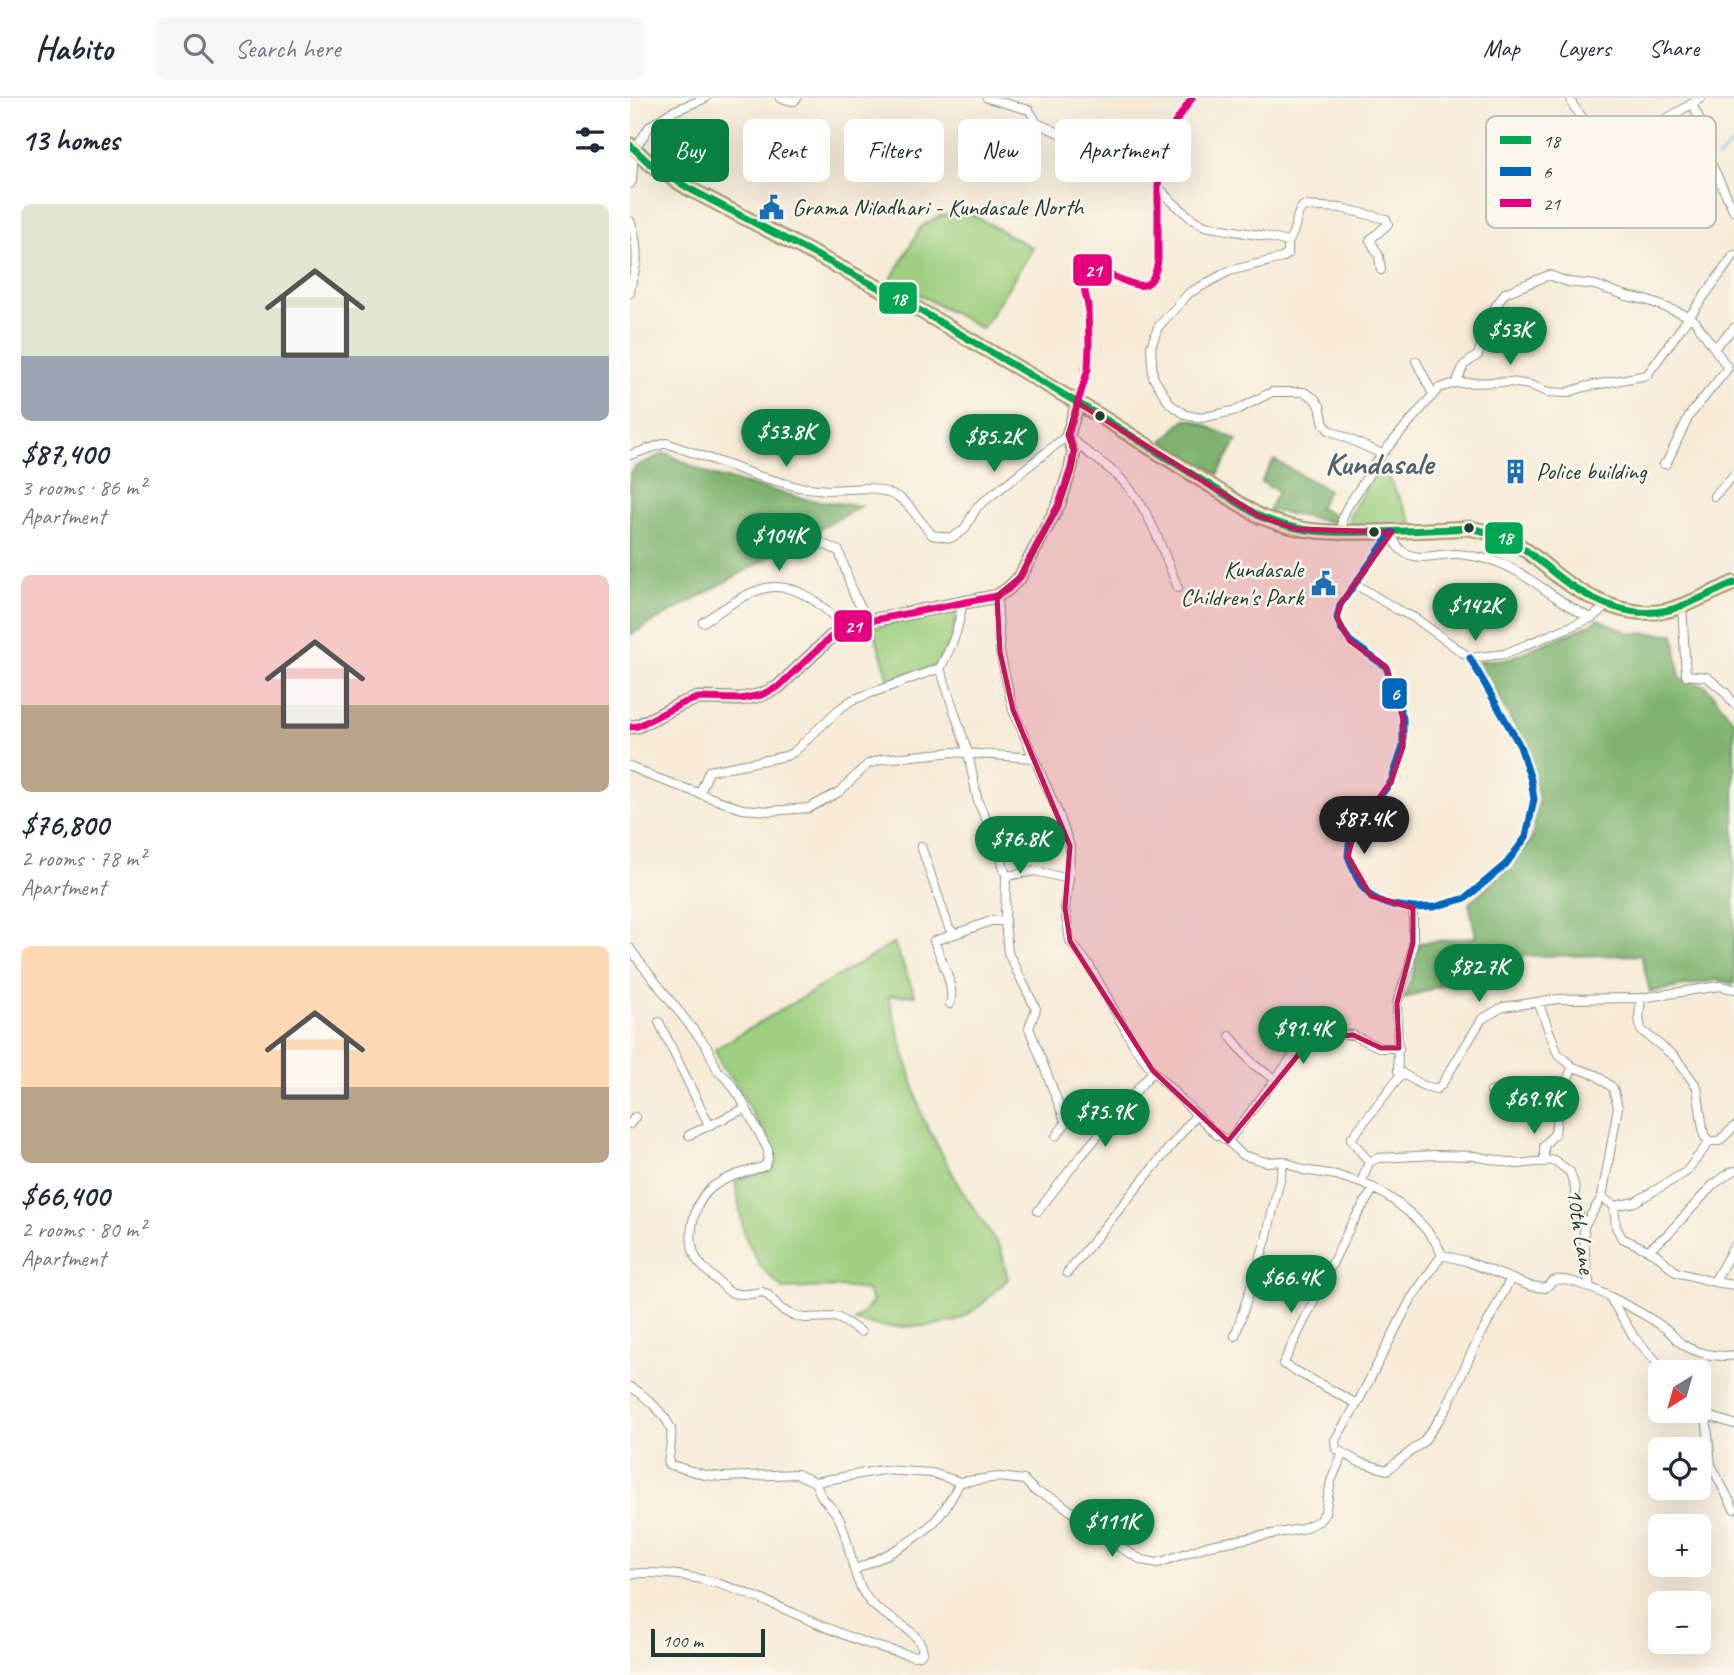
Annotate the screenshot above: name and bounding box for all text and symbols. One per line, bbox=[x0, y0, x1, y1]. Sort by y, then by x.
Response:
search box bbox=[155, 17, 645, 80]
text: Habito bbox=[35, 27, 113, 69]
icon: search bbox=[179, 29, 217, 67]
text: Search here bbox=[235, 32, 341, 65]
text: Map bbox=[1483, 33, 1520, 63]
text: Layers bbox=[1558, 33, 1611, 63]
text: Share bbox=[1649, 33, 1699, 63]
legend bbox=[1486, 116, 1716, 228]
chip: Buy bbox=[651, 119, 729, 182]
chip: Rent bbox=[743, 119, 830, 182]
chip: Filters bbox=[844, 119, 944, 182]
chip: New bbox=[958, 119, 1041, 182]
chip: Apartment bbox=[1055, 119, 1191, 182]
text: 13 homes bbox=[21, 121, 119, 159]
icon: filters bbox=[571, 121, 609, 159]
text: 18 bbox=[1543, 129, 1563, 153]
text: 6 bbox=[1543, 160, 1553, 184]
place label: Grama Niladhari - Kundasale North bbox=[792, 192, 1085, 222]
text: 21 bbox=[1543, 192, 1562, 216]
public building icon: Grama Niladhari - Kundasale North bbox=[758, 193, 786, 221]
icon: home bbox=[252, 250, 378, 376]
line badge: 21 bbox=[1072, 253, 1113, 287]
text: 21 bbox=[1084, 259, 1104, 283]
line badge: 18 bbox=[878, 281, 918, 315]
text: 18 bbox=[889, 287, 909, 311]
pin: $53K bbox=[1469, 308, 1551, 367]
text: $53K bbox=[1489, 315, 1531, 344]
unlabelled marker bbox=[1093, 409, 1107, 423]
pin: $53.8K bbox=[729, 410, 843, 469]
pin: $85.2K bbox=[937, 414, 1051, 474]
text: $53.8K bbox=[757, 417, 815, 446]
text: $85.2K bbox=[965, 422, 1023, 451]
text: $87,400 bbox=[21, 435, 108, 473]
district label: Kundasale bbox=[1325, 443, 1436, 484]
place label: Police building bbox=[1536, 456, 1648, 486]
building icon: Police building bbox=[1502, 457, 1530, 485]
text: 3 rooms · 86 m² bbox=[21, 473, 145, 502]
text: Apartment bbox=[21, 502, 106, 531]
pin: $104K bbox=[730, 514, 828, 573]
text: $104K bbox=[752, 521, 806, 550]
unlabelled marker bbox=[1462, 521, 1476, 535]
line badge: 18 bbox=[1484, 521, 1524, 555]
unlabelled marker bbox=[1367, 525, 1381, 539]
text: 18 bbox=[1495, 526, 1515, 550]
place label: Kundasale Children's Park bbox=[1180, 554, 1305, 612]
public building icon: Kundasale Children's Park bbox=[1309, 569, 1337, 597]
pin: $142K bbox=[1426, 584, 1524, 643]
text: $142K bbox=[1448, 591, 1502, 620]
line badge: 21 bbox=[833, 609, 873, 643]
text: 21 bbox=[844, 615, 864, 639]
icon: home bbox=[252, 621, 378, 747]
line badge: 6 bbox=[1381, 677, 1408, 710]
text: 6 bbox=[1391, 682, 1402, 706]
pin: $87.4K bbox=[1307, 796, 1421, 856]
text: $87.4K bbox=[1335, 804, 1393, 833]
text: $76,800 bbox=[21, 806, 108, 844]
pin: $76.8K bbox=[963, 816, 1077, 876]
text: $76.8K bbox=[991, 824, 1049, 853]
text: 2 rooms · 78 m² bbox=[21, 844, 145, 873]
text: Apartment bbox=[21, 873, 106, 902]
pin: $82.7K bbox=[1422, 944, 1536, 1004]
text: $82.7K bbox=[1450, 952, 1508, 981]
icon: home bbox=[252, 992, 378, 1118]
pin: $91.4K bbox=[1246, 1006, 1360, 1066]
text: $91.4K bbox=[1274, 1014, 1332, 1043]
pin: $69.9K bbox=[1477, 1076, 1591, 1136]
text: $69.9K bbox=[1505, 1084, 1563, 1113]
pin: $75.9K bbox=[1048, 1090, 1162, 1149]
text: $75.9K bbox=[1077, 1097, 1133, 1126]
text: $66,400 bbox=[21, 1177, 109, 1215]
street label: 10th Lane bbox=[1559, 1186, 1603, 1278]
text: 2 rooms · 80 m² bbox=[21, 1215, 145, 1244]
text: Apartment bbox=[21, 1244, 106, 1273]
pin: $66.4K bbox=[1234, 1256, 1348, 1315]
text: $66.4K bbox=[1262, 1263, 1320, 1292]
north arrow bbox=[1648, 1360, 1712, 1423]
map controls bbox=[1648, 1360, 1711, 1654]
button: locate bbox=[1648, 1437, 1711, 1500]
pin: $111K bbox=[1063, 1500, 1161, 1559]
text: $111K bbox=[1085, 1507, 1139, 1536]
button: + bbox=[1648, 1514, 1711, 1577]
button: − bbox=[1648, 1591, 1711, 1654]
scale bar bbox=[651, 1626, 765, 1658]
text: 100 m bbox=[662, 1629, 703, 1653]

